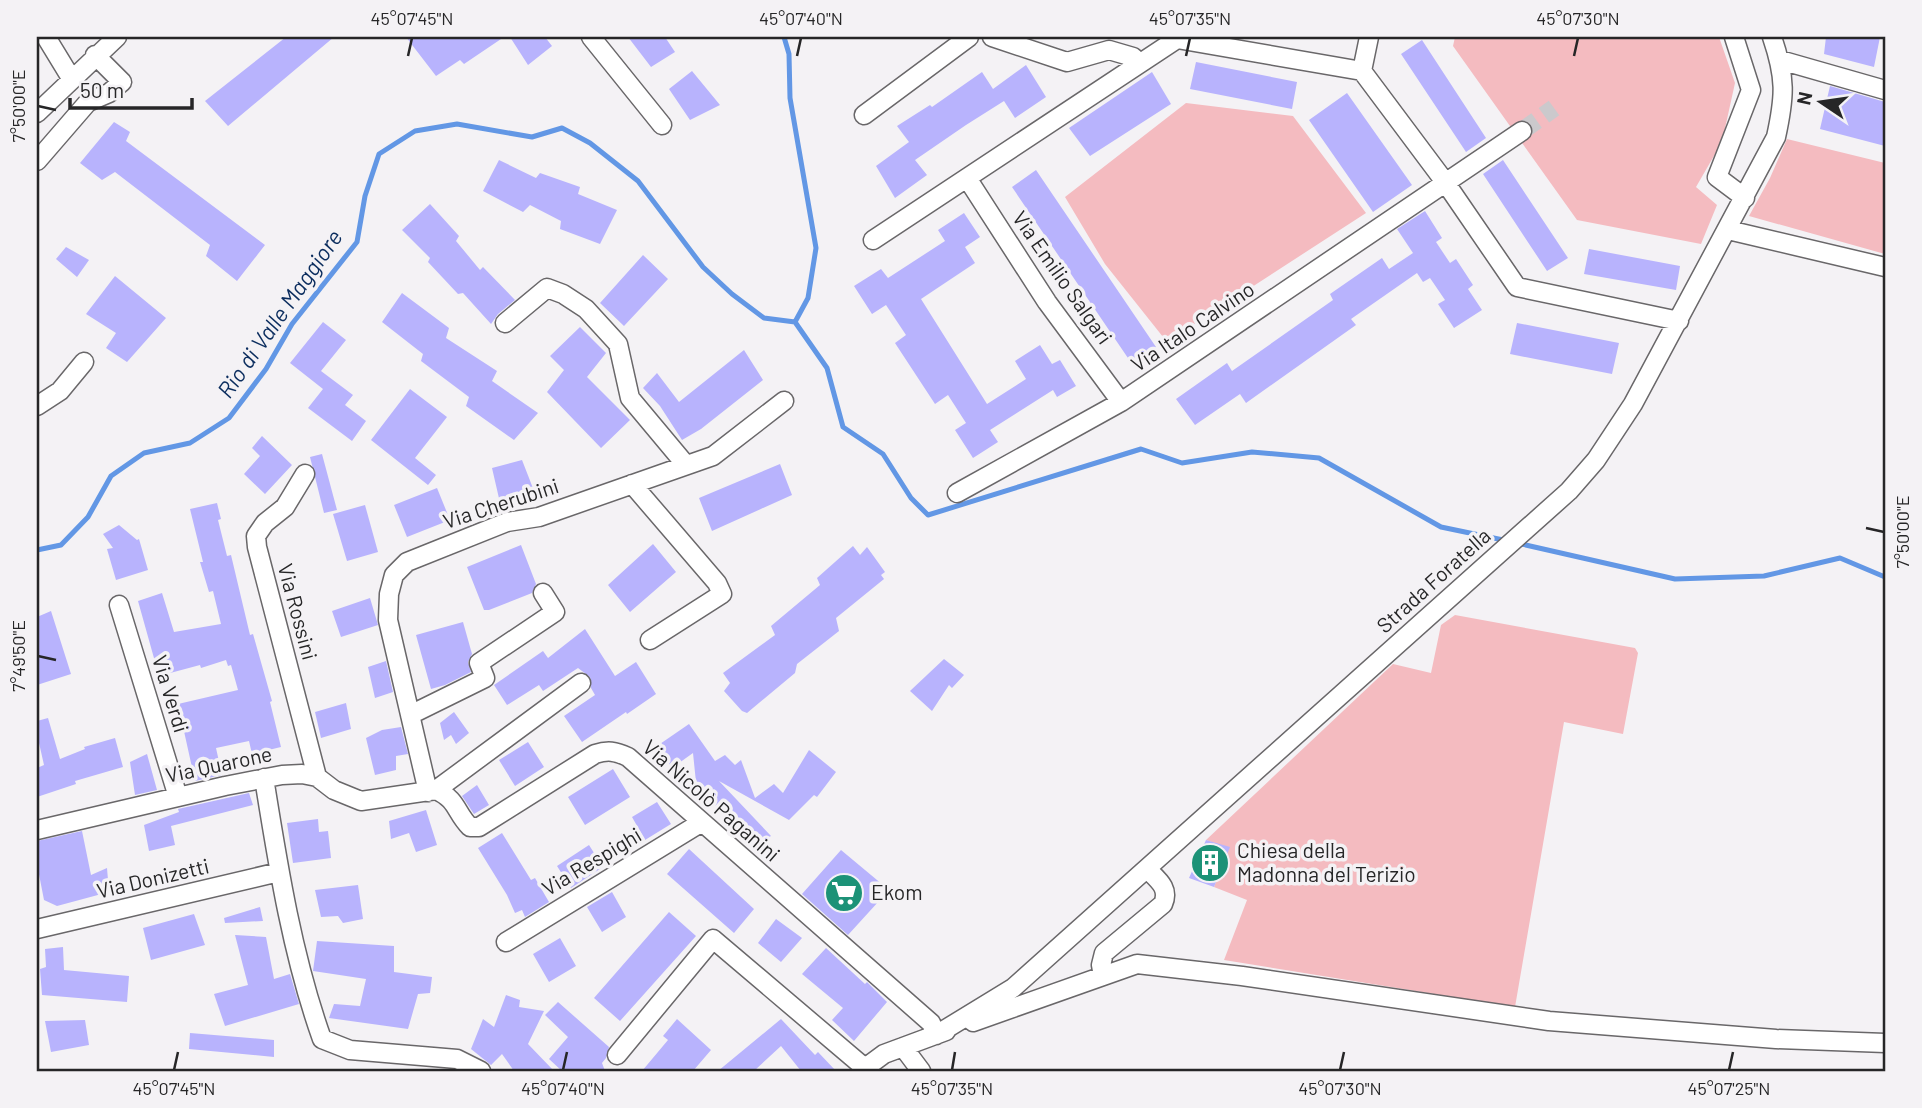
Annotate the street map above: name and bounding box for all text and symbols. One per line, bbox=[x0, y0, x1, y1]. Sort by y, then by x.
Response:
text: 45°07'45"N bbox=[371, 7, 454, 29]
text: 45°07'40"N bbox=[759, 7, 843, 29]
text: 45°07'35"N bbox=[1149, 7, 1231, 29]
text: 45°07'30"N bbox=[1536, 7, 1620, 29]
scale bar bbox=[70, 66, 192, 110]
north arrow bbox=[1786, 66, 1856, 136]
text: 7°50'00"E bbox=[7, 69, 29, 143]
text: 50 m bbox=[80, 77, 124, 102]
text: N bbox=[1791, 89, 1817, 107]
street label: Via Emilio Salgari bbox=[1008, 206, 1118, 348]
water label: Rio di Valle Maggiore bbox=[211, 224, 348, 403]
street label: Via Italo Calvino bbox=[1126, 275, 1258, 376]
street label: Via Cherubini bbox=[440, 472, 562, 533]
text: 7°50'00"E bbox=[1891, 495, 1913, 569]
street label: Strada Foratella bbox=[1371, 522, 1495, 637]
street label: Via Rossini bbox=[274, 561, 323, 663]
text: 7°49'50"E bbox=[7, 620, 29, 692]
street label: Via Verdi bbox=[148, 652, 195, 735]
street label: Via Nicolò Paganini bbox=[638, 734, 786, 866]
street label: Via Quarone bbox=[163, 740, 274, 787]
street label: Via Respighi bbox=[537, 821, 645, 900]
place label: Chiesa della Madonna del Terizio bbox=[1237, 837, 1416, 886]
building icon: Chiesa della Madonna del Terizio bbox=[1189, 842, 1231, 884]
street label: Via Donizetti bbox=[94, 852, 211, 903]
supermarket icon: Ekom bbox=[823, 872, 865, 914]
place label: Ekom bbox=[871, 879, 923, 904]
text: 45°07'45"N bbox=[133, 1077, 216, 1099]
text: 45°07'40"N bbox=[521, 1077, 605, 1099]
text: 45°07'35"N bbox=[911, 1077, 993, 1099]
text: 45°07'30"N bbox=[1298, 1077, 1382, 1099]
text: 45°07'25"N bbox=[1688, 1077, 1770, 1099]

